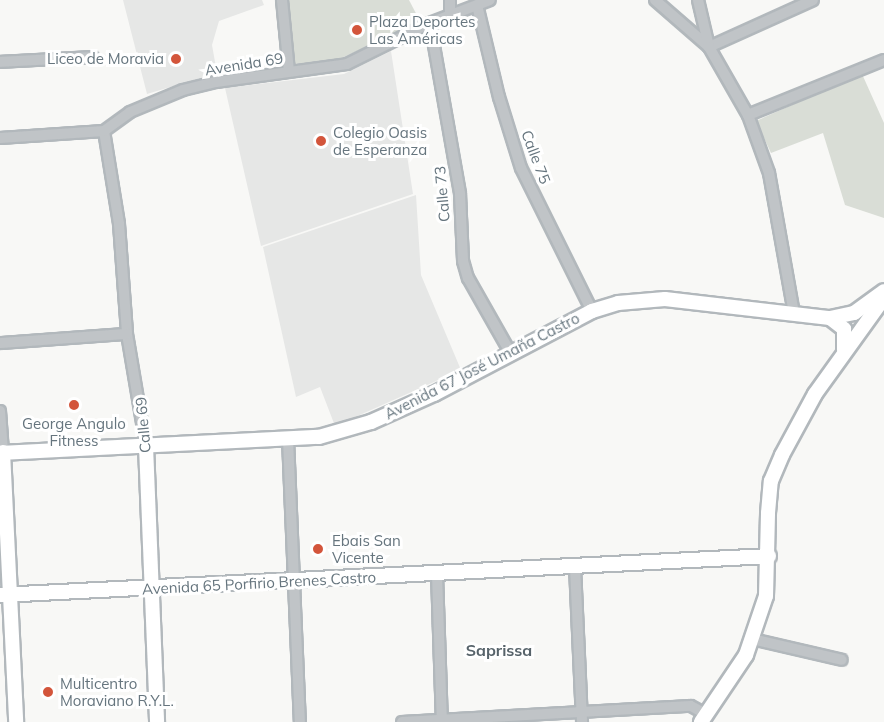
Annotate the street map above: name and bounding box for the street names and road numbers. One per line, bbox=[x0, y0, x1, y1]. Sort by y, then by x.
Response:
street label: Avenida 69 bbox=[204, 49, 284, 79]
street label: Calle 75 bbox=[518, 128, 554, 186]
street label: Calle 73 bbox=[431, 165, 453, 223]
street label: Avenida 67 José Umaña Castro bbox=[382, 309, 582, 423]
street label: Calle 69 bbox=[132, 396, 154, 454]
street label: Avenida 65 Porfirio Brenes Castro bbox=[142, 568, 376, 598]

